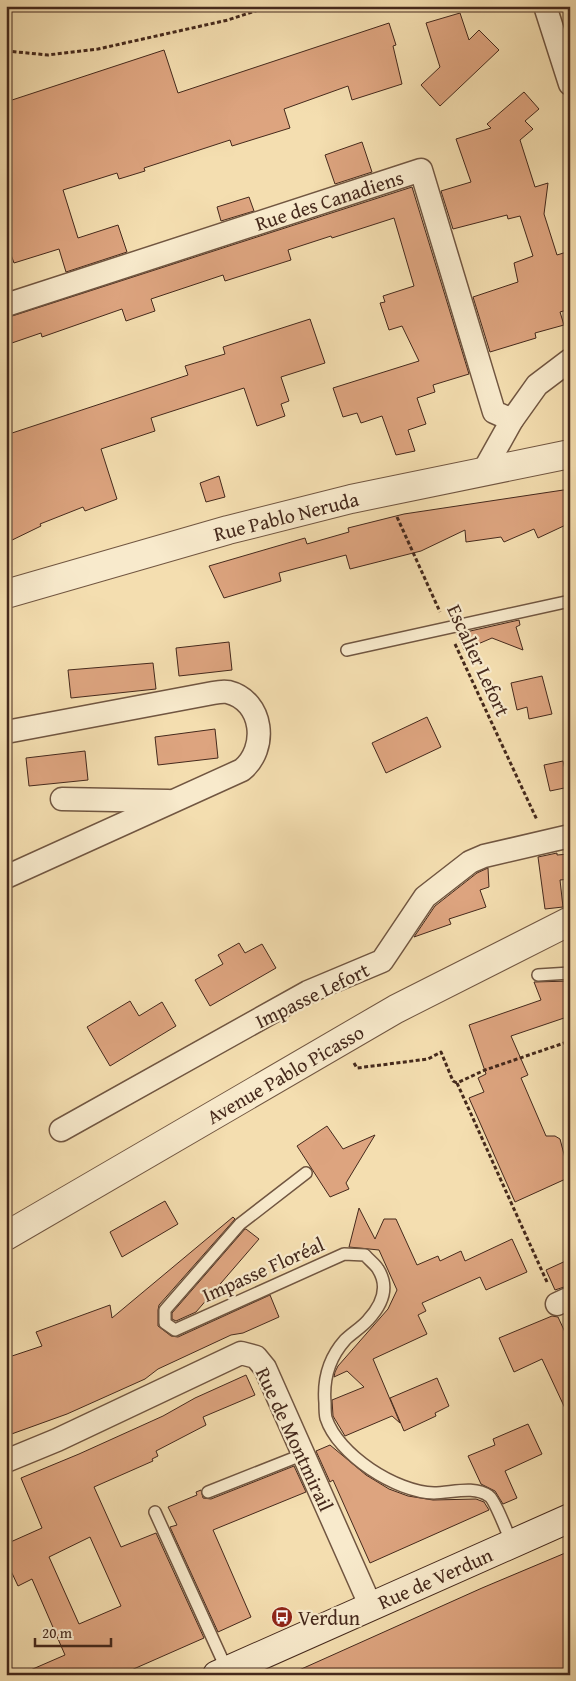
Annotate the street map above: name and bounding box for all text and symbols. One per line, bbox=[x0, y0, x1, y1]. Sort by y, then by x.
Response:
street label: Rue des Canadiens bbox=[251, 162, 407, 238]
street label: Rue Pablo Neruda bbox=[210, 484, 362, 548]
street label: Escalier Lefort bbox=[440, 599, 518, 721]
street label: Impasse Lefort bbox=[250, 955, 374, 1035]
street label: Avenue Pablo Picasso bbox=[201, 1017, 369, 1131]
street label: Impasse Floréal bbox=[197, 1229, 329, 1309]
street label: Rue de Montmirail bbox=[249, 1362, 341, 1516]
street label: Rue de Verdun bbox=[373, 1540, 497, 1616]
place label: Verdun bbox=[298, 1603, 360, 1632]
bus stop icon: Verdun bbox=[270, 1605, 294, 1629]
scale bar bbox=[35, 1616, 111, 1648]
text: 20 m bbox=[42, 1622, 73, 1643]

